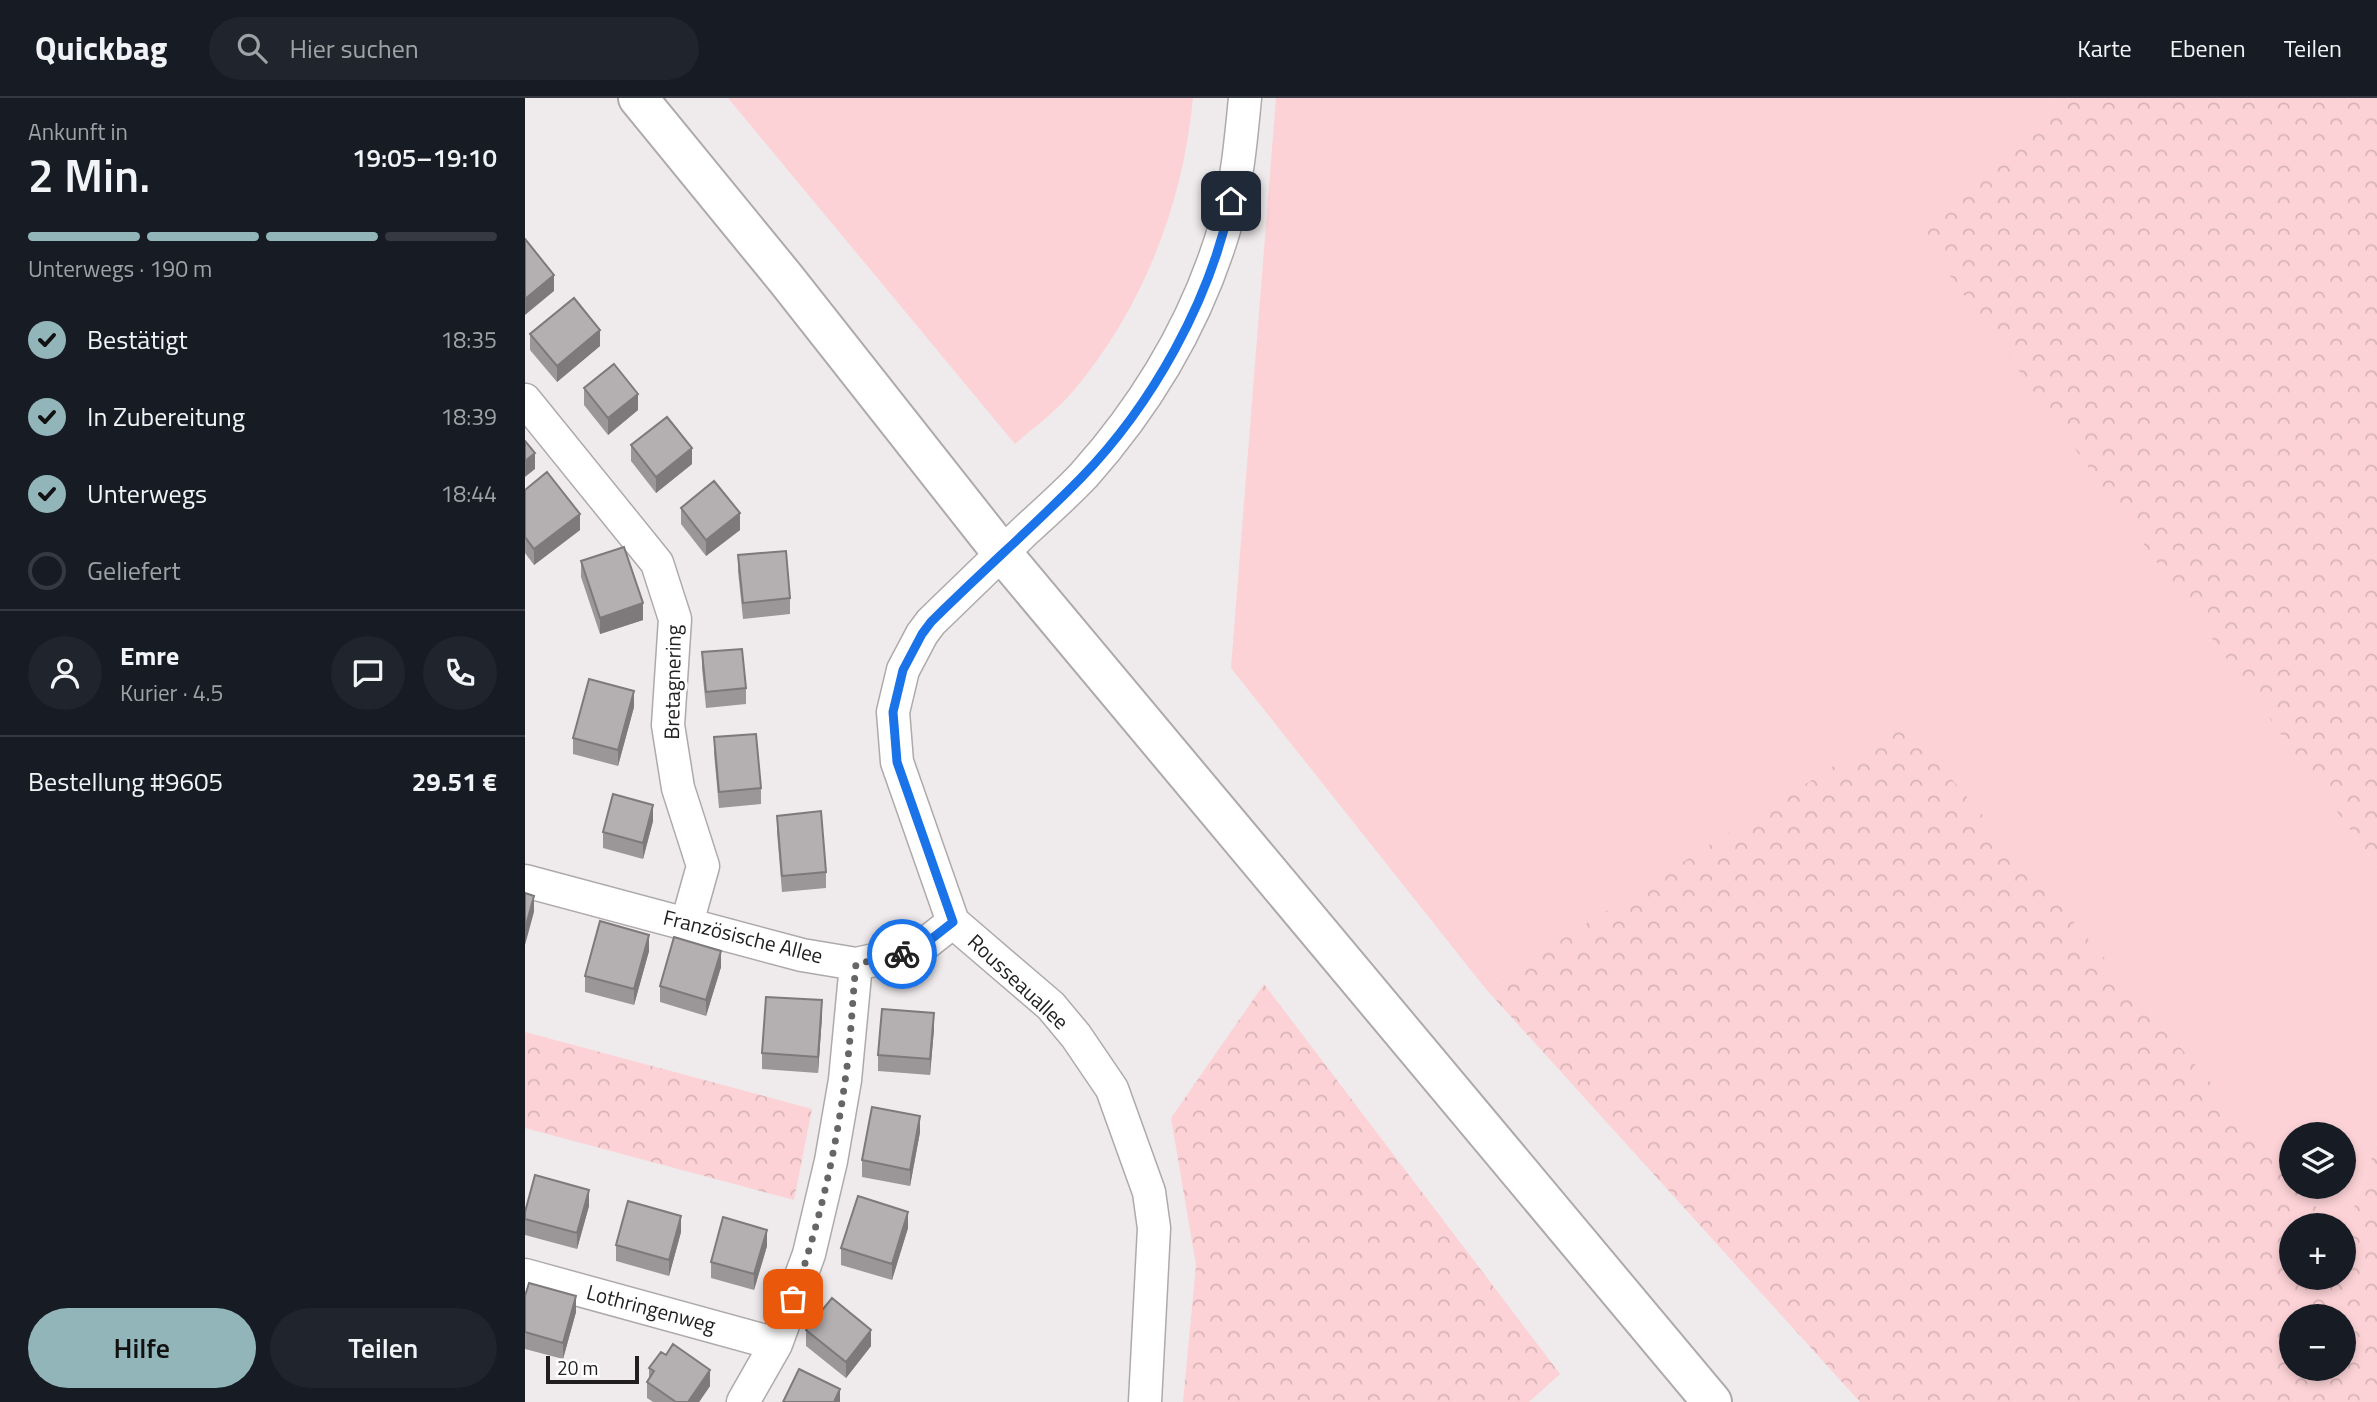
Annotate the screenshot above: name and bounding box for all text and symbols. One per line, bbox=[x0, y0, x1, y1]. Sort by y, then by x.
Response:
search box bbox=[209, 17, 699, 80]
text: Quickbag bbox=[35, 23, 167, 73]
icon: search bbox=[233, 29, 271, 67]
text: Hier suchen bbox=[289, 29, 419, 68]
text: Karte bbox=[2077, 30, 2132, 66]
text: Ebenen bbox=[2170, 30, 2246, 66]
text: Teilen bbox=[2284, 30, 2342, 66]
text: Ankunft in bbox=[28, 114, 128, 149]
text: 19:05–19:10 bbox=[352, 138, 497, 177]
text: 2 Min. bbox=[28, 140, 150, 210]
pin bbox=[1201, 171, 1261, 231]
icon: home bbox=[1212, 182, 1250, 220]
text: Unterwegs · 190 m bbox=[28, 251, 212, 286]
text: Bestätigt bbox=[87, 320, 188, 359]
icon: check bbox=[28, 321, 66, 359]
text: 18:35 bbox=[440, 322, 497, 357]
text: In Zubereitung bbox=[87, 397, 245, 436]
icon: check bbox=[28, 398, 66, 436]
text: 18:39 bbox=[440, 399, 497, 434]
text: Unterwegs bbox=[87, 474, 207, 513]
icon: check bbox=[28, 475, 66, 513]
text: 18:44 bbox=[440, 476, 497, 511]
text: Geliefert bbox=[87, 551, 181, 590]
street label: Bretagnering bbox=[655, 624, 689, 740]
button: person bbox=[28, 636, 102, 710]
text: Emre bbox=[120, 636, 179, 675]
button: chat bbox=[331, 636, 405, 710]
button: phone bbox=[423, 636, 497, 710]
text: Kurier · 4.5 bbox=[120, 675, 223, 710]
text: Bestellung #9605 bbox=[28, 762, 223, 801]
text: 29.51 € bbox=[412, 762, 497, 801]
street label: Französische Allee bbox=[660, 901, 826, 971]
courier bbox=[867, 919, 937, 989]
street label: Rousseauallee bbox=[961, 926, 1076, 1037]
icon: bike bbox=[883, 935, 921, 973]
map controls bbox=[2279, 1122, 2356, 1381]
button: layers bbox=[2279, 1122, 2356, 1199]
button: + bbox=[2279, 1213, 2356, 1290]
pin bbox=[763, 1269, 823, 1329]
street label: Lothringenweg bbox=[583, 1275, 720, 1341]
icon: bag bbox=[774, 1280, 812, 1318]
button: − bbox=[2279, 1304, 2356, 1381]
button: Hilfe bbox=[28, 1308, 256, 1388]
button: Teilen bbox=[270, 1308, 497, 1388]
scale bar bbox=[546, 1353, 639, 1385]
text: 20 m bbox=[557, 1353, 598, 1382]

